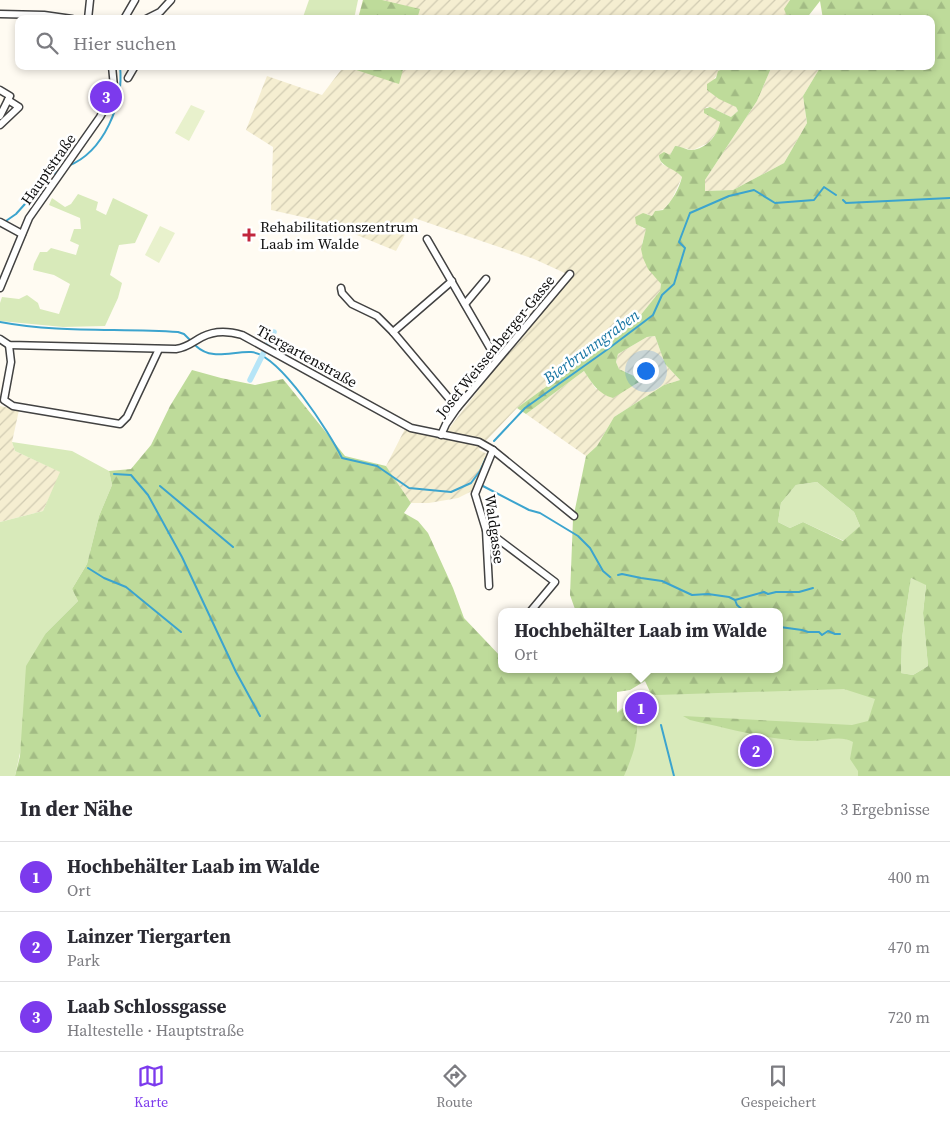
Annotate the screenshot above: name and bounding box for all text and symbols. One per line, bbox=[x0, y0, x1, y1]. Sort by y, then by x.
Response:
search box bbox=[15, 15, 935, 70]
icon: search bbox=[33, 29, 61, 57]
text: Hier suchen bbox=[73, 30, 177, 56]
pin: 3 bbox=[90, 78, 122, 116]
street label: Hauptstraße bbox=[16, 129, 81, 209]
place label: Rehabilitationszentrum Laab im Walde bbox=[260, 216, 419, 254]
marker: Rehabilitationszentrum Laab im Walde bbox=[242, 228, 256, 242]
street label: Josef Weissenberger-Gasse bbox=[430, 270, 559, 423]
water label: Bierbrunngraben bbox=[538, 304, 644, 389]
street label: Tiergartenstraße bbox=[253, 320, 362, 393]
your location bbox=[633, 358, 659, 384]
street label: Waldgasse bbox=[480, 493, 510, 565]
popup bbox=[498, 608, 783, 673]
text: Hochbehälter Laab im Walde bbox=[514, 617, 767, 643]
text: Ort bbox=[514, 643, 538, 665]
pin: 1 bbox=[625, 689, 657, 727]
pin: 2 bbox=[740, 732, 772, 770]
text: In der Nähe bbox=[20, 794, 133, 823]
text: 3 Ergebnisse bbox=[840, 798, 930, 820]
text: Hochbehälter Laab im Walde bbox=[67, 853, 320, 879]
text: 1 bbox=[32, 866, 40, 888]
text: 400 m bbox=[888, 866, 930, 888]
text: Ort bbox=[67, 879, 91, 901]
text: Lainzer Tiergarten bbox=[67, 923, 231, 949]
text: 2 bbox=[32, 936, 40, 958]
text: 470 m bbox=[888, 936, 930, 958]
text: Park bbox=[67, 949, 100, 971]
text: Laab Schlossgasse bbox=[67, 993, 226, 1019]
text: 3 bbox=[32, 1006, 40, 1028]
text: 720 m bbox=[888, 1006, 930, 1028]
text: Haltestelle · Hauptstraße bbox=[67, 1019, 244, 1041]
tab: Karte bbox=[134, 1062, 168, 1112]
tab: Route bbox=[436, 1062, 473, 1112]
tab: Gespeichert bbox=[741, 1062, 816, 1112]

